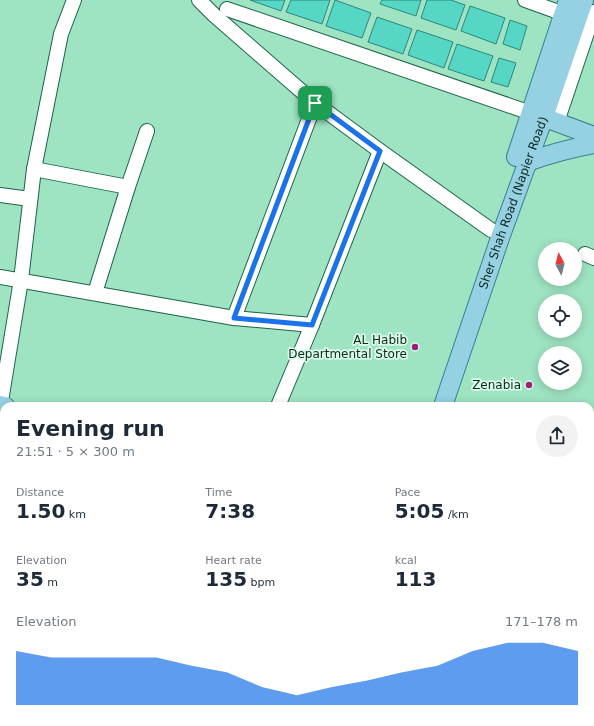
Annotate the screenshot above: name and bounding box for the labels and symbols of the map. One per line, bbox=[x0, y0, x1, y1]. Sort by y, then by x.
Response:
pin bbox=[298, 86, 332, 120]
street label: Sher Shah Road (Napier Road) bbox=[476, 115, 551, 291]
north arrow bbox=[538, 242, 582, 286]
place label: AL Habib Departmental Store bbox=[288, 333, 407, 361]
marker: AL Habib Departmental Store bbox=[410, 342, 420, 352]
place label: Zenabia bbox=[472, 378, 521, 392]
marker: Zenabia bbox=[524, 380, 534, 390]

